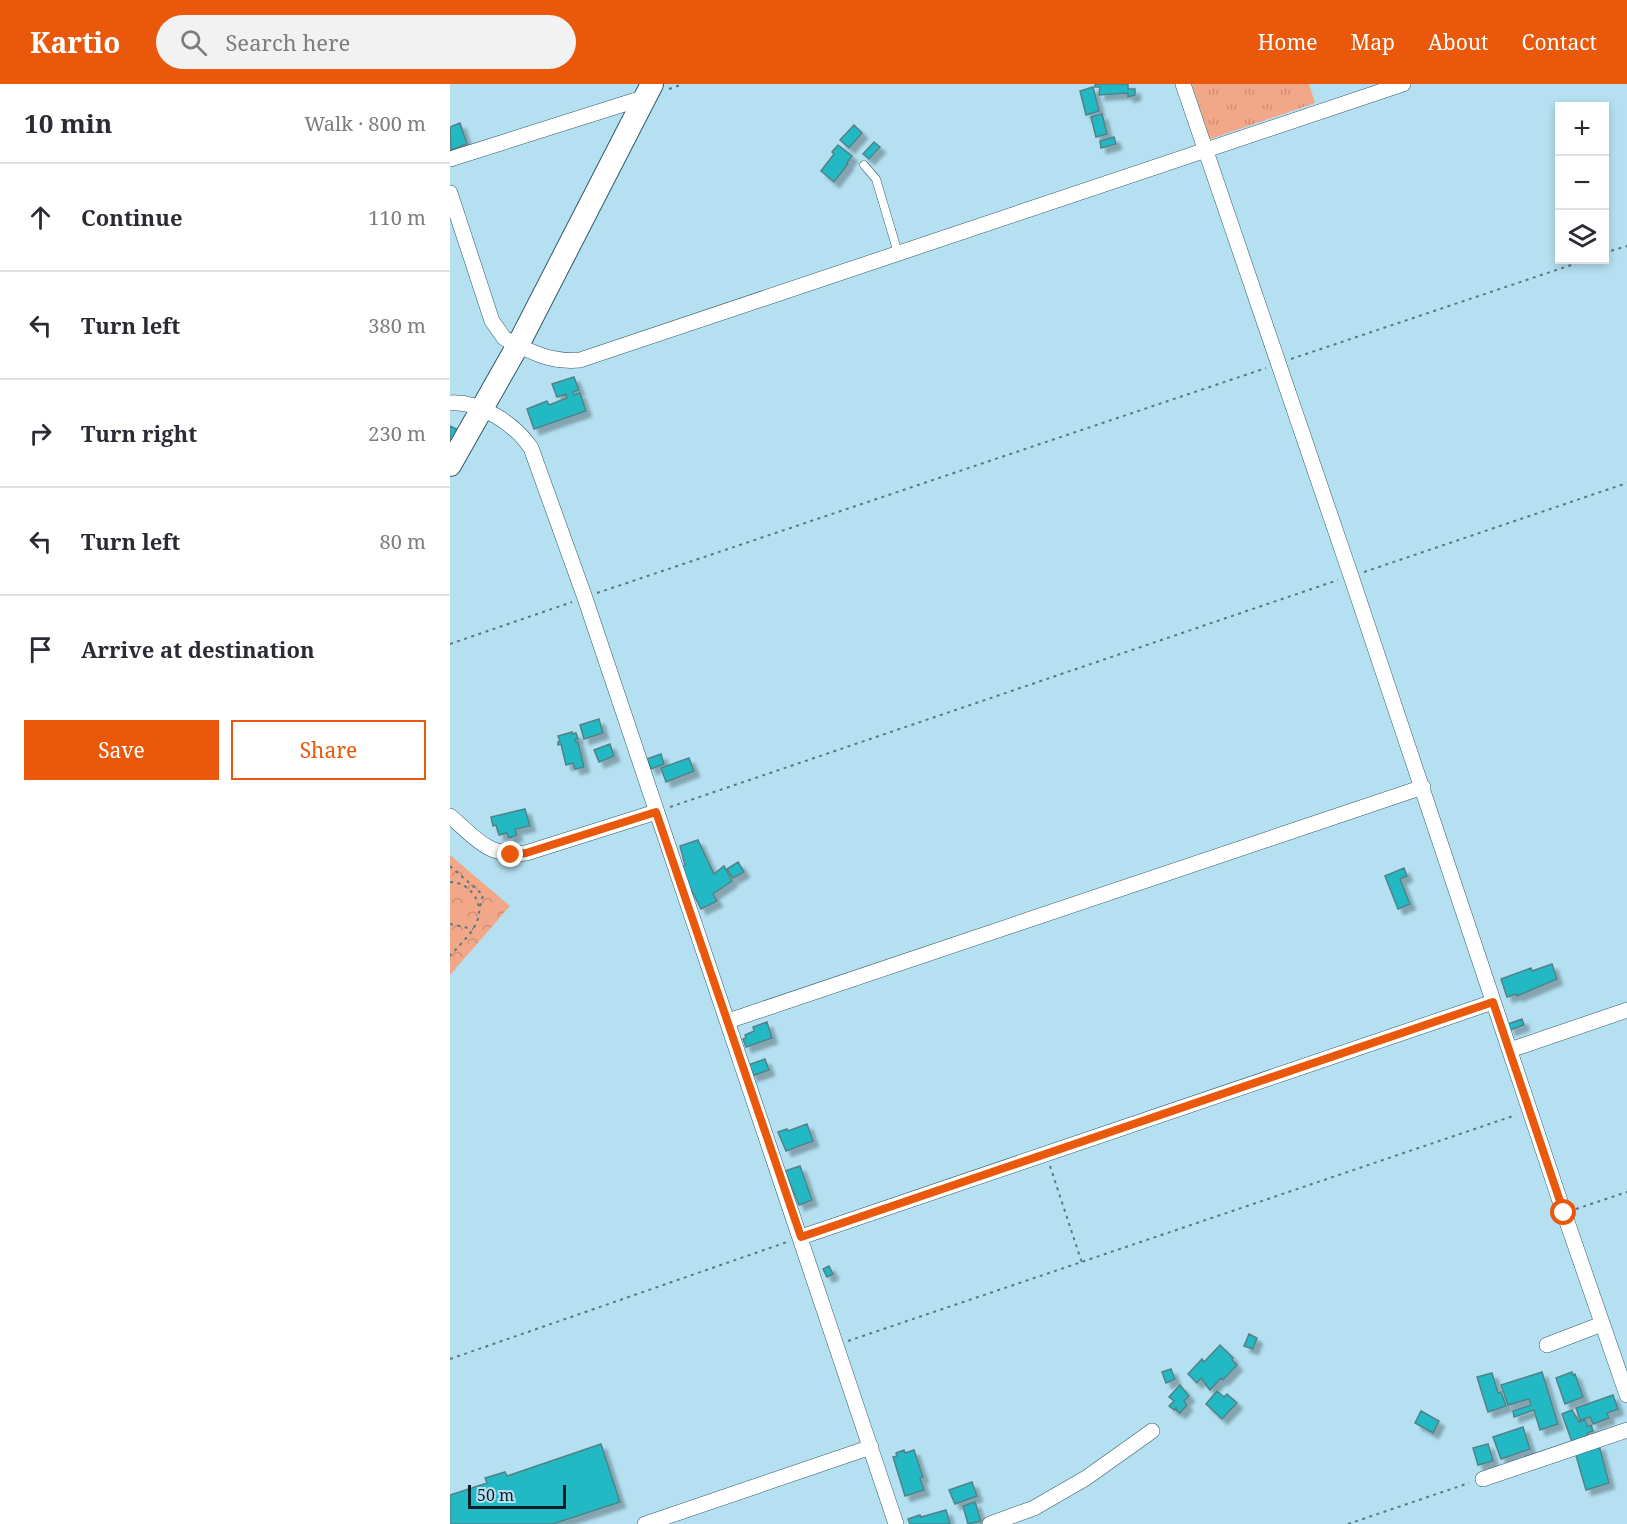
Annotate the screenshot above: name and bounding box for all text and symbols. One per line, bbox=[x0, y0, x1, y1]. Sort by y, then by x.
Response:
search box bbox=[156, 15, 576, 69]
text: Kartio bbox=[30, 23, 120, 61]
icon: search bbox=[177, 26, 210, 59]
text: Search here bbox=[225, 27, 350, 57]
text: Home bbox=[1258, 28, 1318, 56]
text: Map bbox=[1351, 28, 1395, 56]
text: About bbox=[1428, 28, 1489, 56]
text: Contact bbox=[1522, 28, 1597, 56]
map controls bbox=[1555, 102, 1609, 264]
button: + bbox=[1555, 102, 1609, 156]
text: 10 min bbox=[24, 105, 112, 141]
text: Walk · 800 m bbox=[304, 110, 426, 137]
button: − bbox=[1555, 156, 1609, 210]
icon: ahead bbox=[24, 201, 57, 234]
text: Continue bbox=[81, 202, 183, 232]
text: 110 m bbox=[368, 204, 426, 231]
button: layers bbox=[1555, 210, 1609, 264]
icon: left bbox=[24, 309, 57, 342]
text: Turn left bbox=[81, 310, 180, 340]
text: 380 m bbox=[368, 312, 426, 339]
icon: right bbox=[24, 417, 57, 450]
text: Turn right bbox=[81, 418, 197, 448]
text: 230 m bbox=[368, 420, 426, 447]
icon: left bbox=[24, 525, 57, 558]
text: Turn left bbox=[81, 526, 180, 556]
text: 80 m bbox=[380, 528, 426, 555]
icon: arrive bbox=[24, 633, 57, 666]
text: Arrive at destination bbox=[81, 634, 315, 664]
button: Save bbox=[24, 720, 219, 780]
button: Share bbox=[231, 720, 426, 780]
route end bbox=[497, 841, 523, 867]
route start bbox=[1550, 1199, 1576, 1225]
scale bar bbox=[468, 1482, 566, 1510]
text: 50 m bbox=[477, 1484, 514, 1506]

